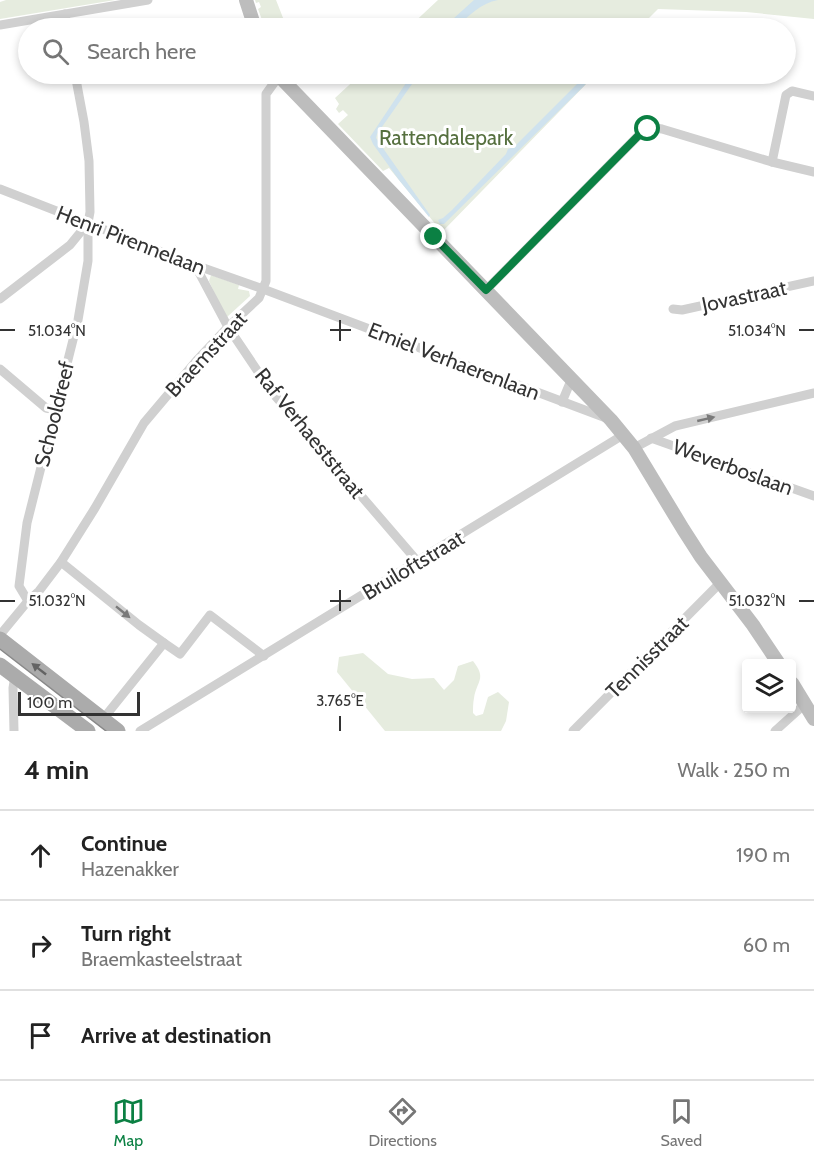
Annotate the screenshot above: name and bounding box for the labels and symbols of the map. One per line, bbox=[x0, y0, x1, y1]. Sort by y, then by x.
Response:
route start bbox=[634, 115, 660, 141]
park label: Rattendalepark bbox=[379, 125, 514, 150]
street label: Henri Pirennelaan bbox=[53, 200, 209, 280]
route end bbox=[420, 223, 446, 249]
street label: Jovastraat bbox=[698, 275, 789, 317]
street label: Braemstraat bbox=[160, 306, 252, 402]
street label: Emiel Verhaerenlaan bbox=[365, 317, 543, 405]
text: 51.034°N bbox=[28, 322, 86, 340]
text: 51.034°N bbox=[728, 322, 786, 340]
street label: Schooldreef bbox=[29, 359, 79, 469]
street label: Raf Verhaeststraat bbox=[250, 363, 370, 503]
one-way arrow bbox=[697, 413, 715, 423]
street label: Weverboslaan bbox=[670, 434, 796, 500]
street label: Bruiloftstraat bbox=[358, 525, 468, 605]
text: 51.032°N bbox=[28, 592, 86, 610]
text: 51.032°N bbox=[728, 592, 786, 610]
one-way arrow bbox=[115, 605, 131, 618]
street label: Tennisstraat bbox=[601, 611, 693, 703]
one-way arrow bbox=[31, 663, 47, 676]
scale bar bbox=[18, 689, 140, 716]
text: 3.765°E bbox=[316, 692, 364, 710]

